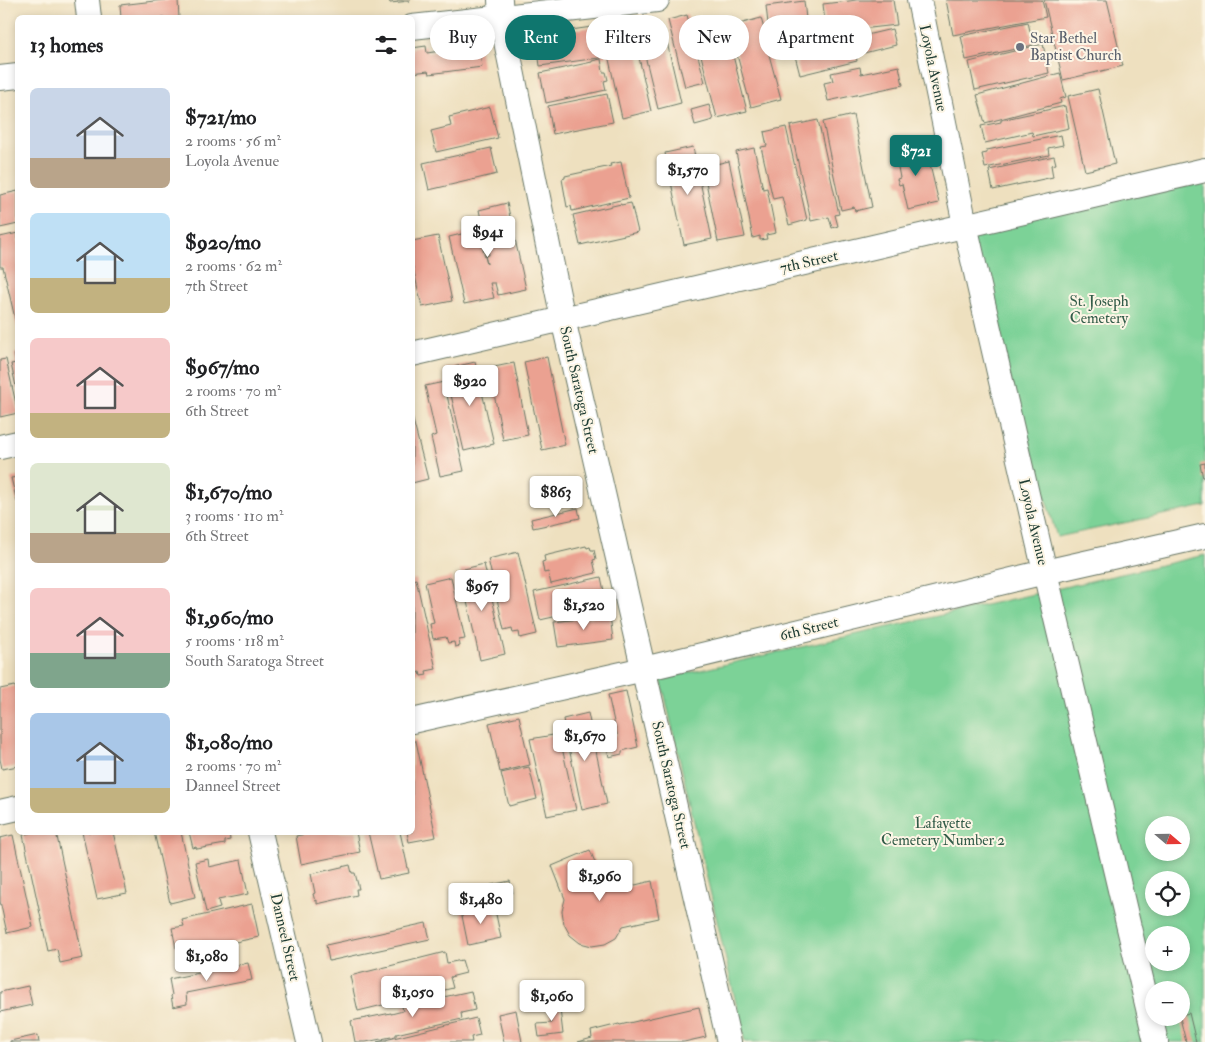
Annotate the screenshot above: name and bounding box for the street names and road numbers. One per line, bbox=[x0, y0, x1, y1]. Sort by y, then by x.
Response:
street label: Loyola Avenue bbox=[915, 23, 951, 113]
street label: 7th Street bbox=[778, 246, 840, 278]
street label: South Saratoga Street bbox=[555, 324, 603, 456]
street label: Loyola Avenue bbox=[1014, 477, 1052, 567]
street label: 6th Street bbox=[778, 613, 840, 645]
street label: South Saratoga Street bbox=[647, 719, 695, 851]
street label: Danneel Street bbox=[266, 891, 304, 983]

